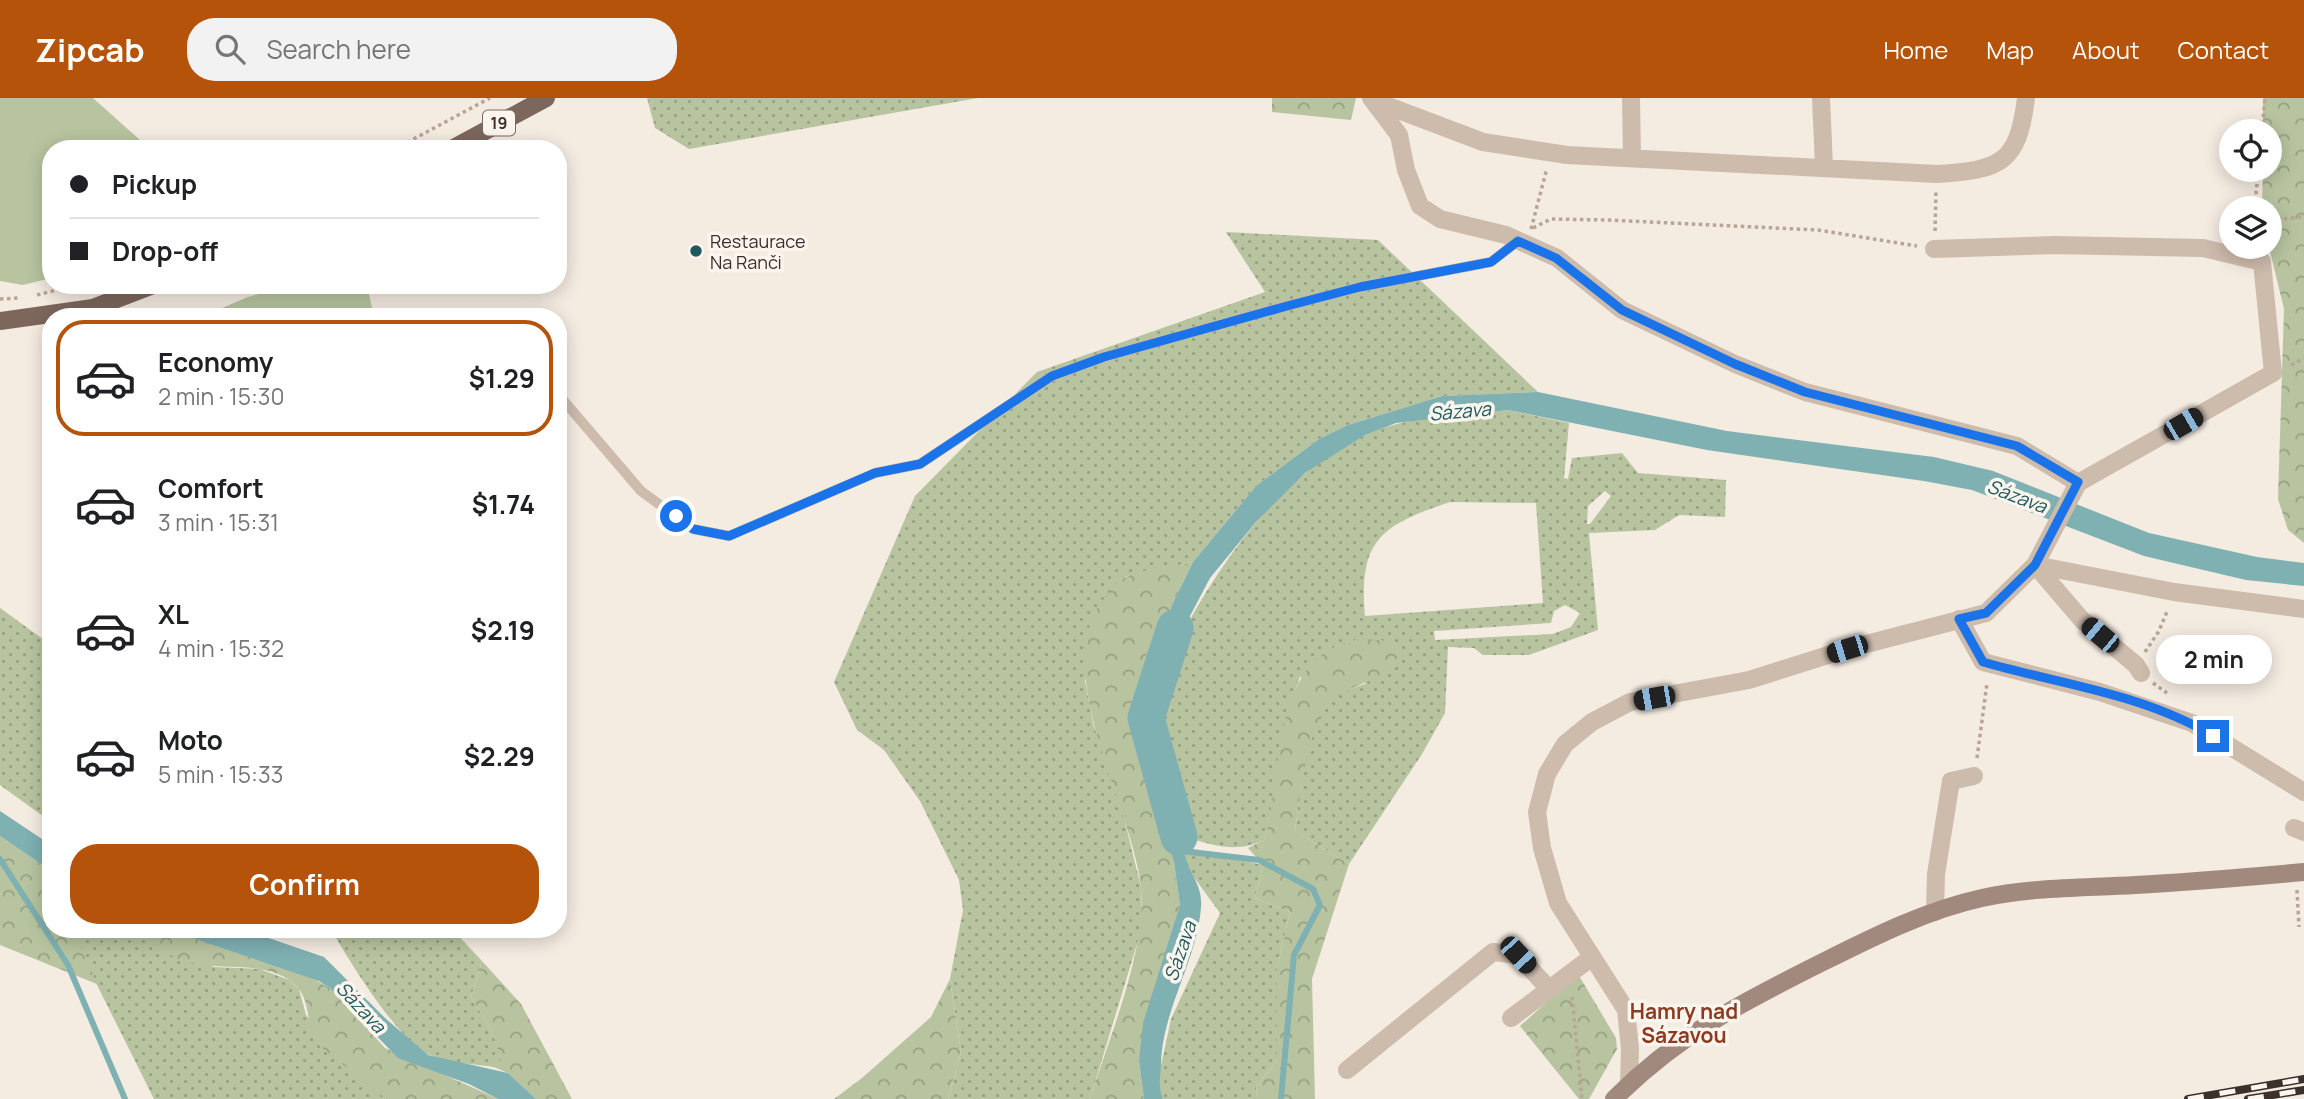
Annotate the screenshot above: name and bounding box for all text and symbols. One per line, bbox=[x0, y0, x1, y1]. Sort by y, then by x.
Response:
search box bbox=[187, 18, 677, 81]
text: Zipcab bbox=[35, 27, 145, 72]
icon: search bbox=[211, 30, 249, 68]
text: Search here bbox=[267, 31, 411, 67]
text: Home bbox=[1883, 33, 1948, 66]
text: Map bbox=[1986, 33, 2034, 66]
text: About bbox=[2072, 33, 2140, 66]
text: Contact bbox=[2178, 33, 2269, 66]
road number: 19 bbox=[483, 111, 515, 136]
map controls bbox=[2219, 119, 2282, 259]
button: locate bbox=[2219, 119, 2282, 182]
text: Pickup bbox=[112, 166, 197, 202]
button: layers bbox=[2219, 196, 2282, 259]
place label: Restaurace Na Ranči bbox=[710, 229, 806, 274]
text: Drop-off bbox=[112, 233, 218, 269]
marker: Restaurace Na Ranči bbox=[688, 243, 704, 259]
text: Economy bbox=[158, 344, 273, 380]
icon: car bbox=[74, 347, 137, 410]
text: $1.29 bbox=[469, 360, 535, 396]
text: 2 min · 15:30 bbox=[158, 380, 285, 412]
water label: Sázava bbox=[1428, 395, 1493, 427]
car bbox=[2160, 404, 2207, 444]
text: Comfort bbox=[158, 470, 264, 506]
icon: car bbox=[74, 473, 137, 536]
water label: Sázava bbox=[1984, 473, 2052, 520]
text: $1.74 bbox=[472, 486, 535, 522]
route start bbox=[660, 500, 692, 532]
text: 3 min · 15:31 bbox=[158, 506, 279, 538]
text: XL bbox=[158, 596, 189, 632]
icon: car bbox=[74, 599, 137, 662]
text: $2.19 bbox=[471, 612, 535, 648]
car bbox=[2078, 613, 2123, 657]
text: 4 min · 15:32 bbox=[158, 632, 284, 664]
car bbox=[1824, 633, 1871, 665]
callout: 2 min bbox=[2155, 634, 2271, 684]
text: 2 min bbox=[2184, 643, 2244, 675]
car bbox=[1632, 684, 1677, 712]
route end bbox=[2197, 720, 2229, 752]
text: Moto bbox=[158, 722, 223, 758]
icon: car bbox=[74, 725, 137, 788]
text: $2.29 bbox=[464, 738, 535, 774]
text: 5 min · 15:33 bbox=[158, 758, 283, 790]
button: Confirm bbox=[70, 844, 539, 924]
water label: Sázava bbox=[1158, 916, 1203, 984]
car bbox=[1496, 932, 1541, 978]
water label: Sázava bbox=[330, 976, 392, 1039]
district label: Hamry nad Sázavou bbox=[1630, 997, 1738, 1049]

